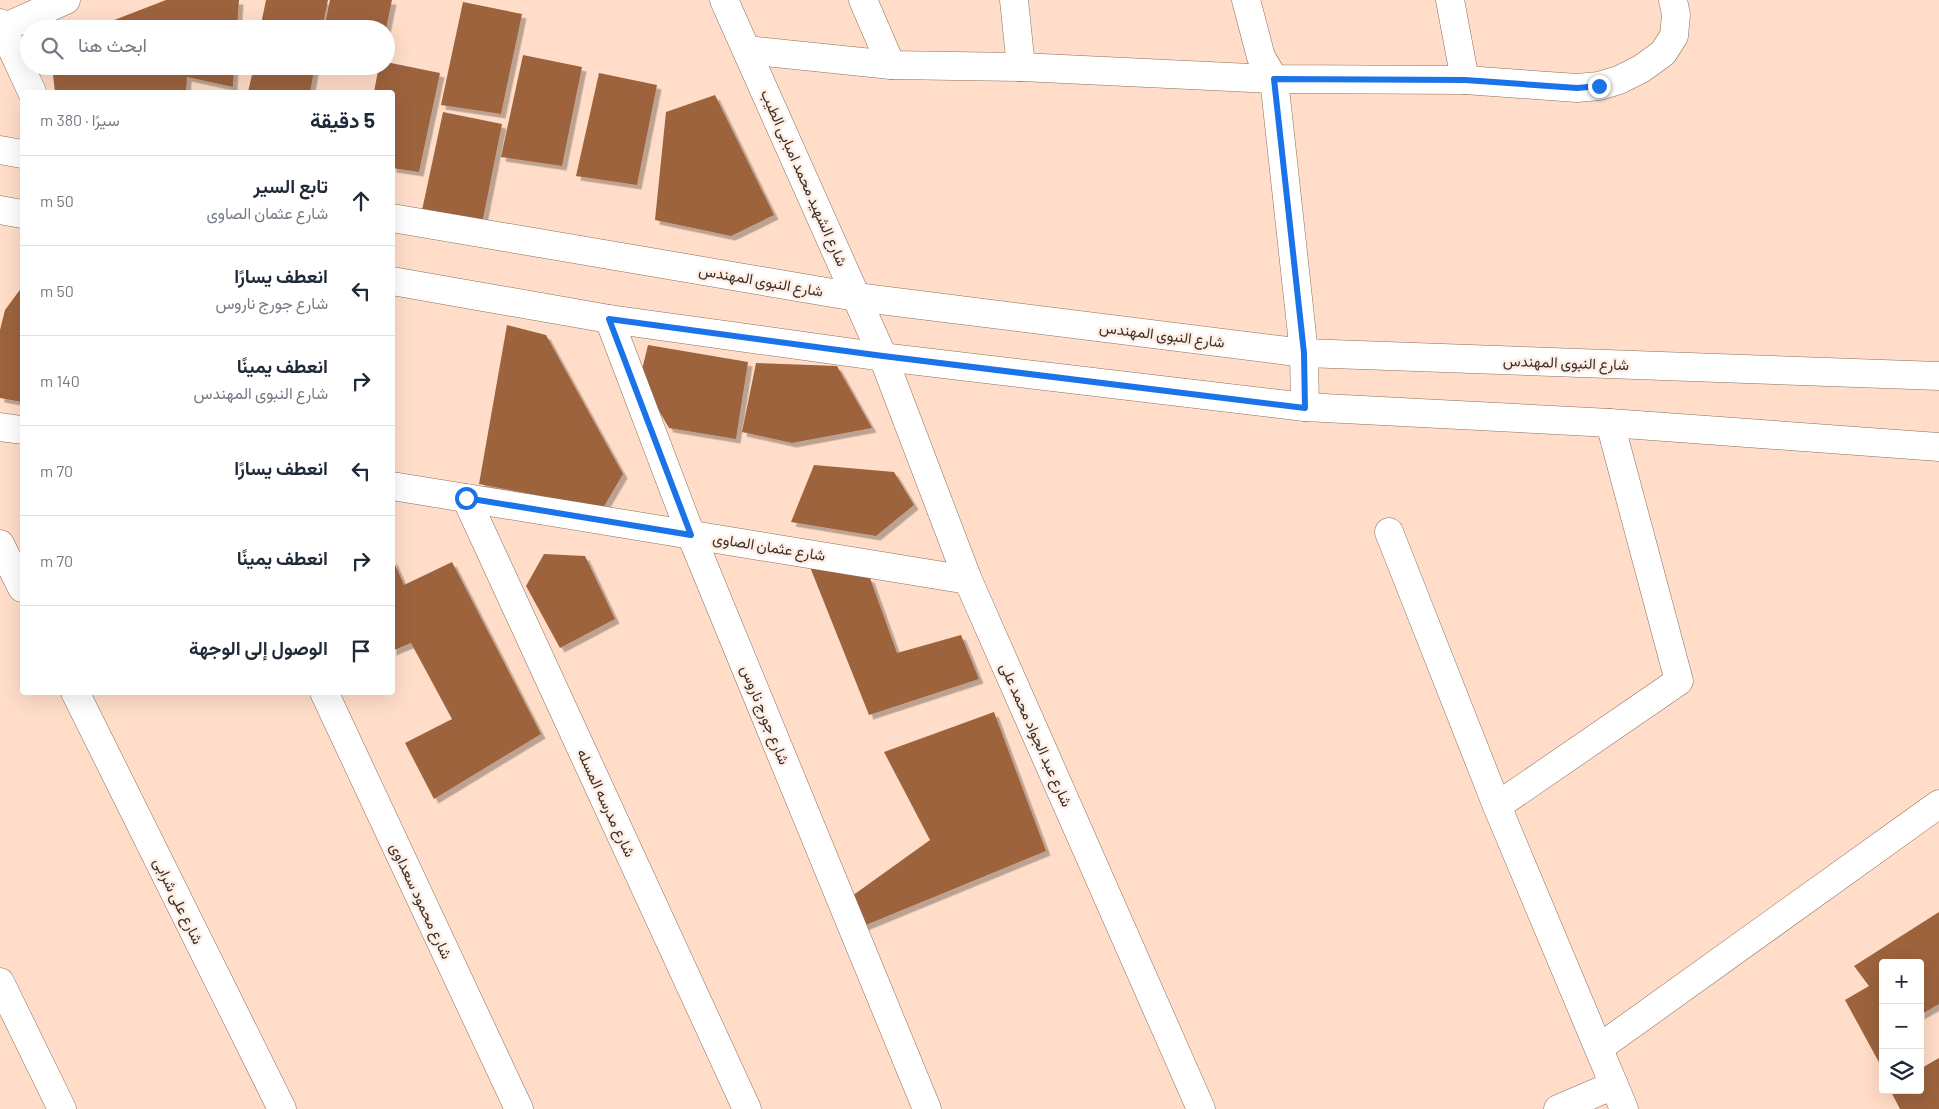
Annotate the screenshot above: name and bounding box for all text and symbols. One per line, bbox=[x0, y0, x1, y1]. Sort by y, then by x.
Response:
search box bbox=[20, 20, 395, 75]
text: ابحث هنا bbox=[78, 33, 147, 56]
icon: search bbox=[38, 34, 66, 62]
route end bbox=[1588, 75, 1611, 98]
street label: شارع الشهيد محمد امبابى الطيب bbox=[755, 86, 852, 270]
text: 5 دقيقة bbox=[310, 107, 375, 132]
text: سيرًا · 380 m bbox=[40, 110, 120, 129]
text: تابع السير bbox=[253, 174, 328, 197]
icon: ahead bbox=[347, 187, 375, 215]
text: 50 m bbox=[40, 191, 74, 210]
text: شارع عثمان الصاوى bbox=[206, 203, 328, 222]
street label: شارع النبوى المهندس bbox=[697, 260, 825, 303]
text: انعطف يسارًا bbox=[234, 264, 328, 287]
icon: left bbox=[347, 277, 375, 305]
text: 50 m bbox=[40, 281, 74, 300]
text: شارع جورج ناروس bbox=[215, 293, 328, 312]
street label: شارع النبوى المهندس bbox=[1098, 317, 1226, 354]
street label: شارع النبوى المهندس bbox=[1503, 351, 1630, 376]
text: انعطف يمينًا bbox=[237, 354, 328, 377]
icon: right bbox=[347, 367, 375, 395]
text: 140 m bbox=[40, 371, 80, 390]
text: شارع النبوى المهندس bbox=[193, 383, 328, 402]
text: انعطف يسارًا bbox=[234, 456, 328, 479]
icon: left bbox=[347, 457, 375, 485]
text: 70 m bbox=[40, 461, 73, 480]
route start bbox=[455, 487, 478, 510]
street label: شارع عثمان الصاوى bbox=[711, 528, 827, 567]
text: انعطف يمينًا bbox=[237, 546, 328, 569]
icon: right bbox=[347, 547, 375, 575]
text: 70 m bbox=[40, 551, 73, 570]
text: الوصول إلى الوجهة bbox=[189, 636, 328, 659]
icon: arrive bbox=[347, 637, 375, 665]
street label: شارع عبد الجواد محمد على bbox=[994, 660, 1077, 811]
street label: شارع جورج ناروس bbox=[735, 662, 794, 768]
street label: شارع مدرسه المسله bbox=[571, 746, 640, 861]
street label: شارع محمود سعداوى bbox=[384, 840, 457, 963]
street label: شارع على شرابى bbox=[147, 854, 208, 948]
map controls bbox=[1879, 959, 1924, 1094]
button: + bbox=[1879, 959, 1924, 1004]
button: − bbox=[1879, 1004, 1924, 1049]
button: layers bbox=[1879, 1049, 1924, 1094]

